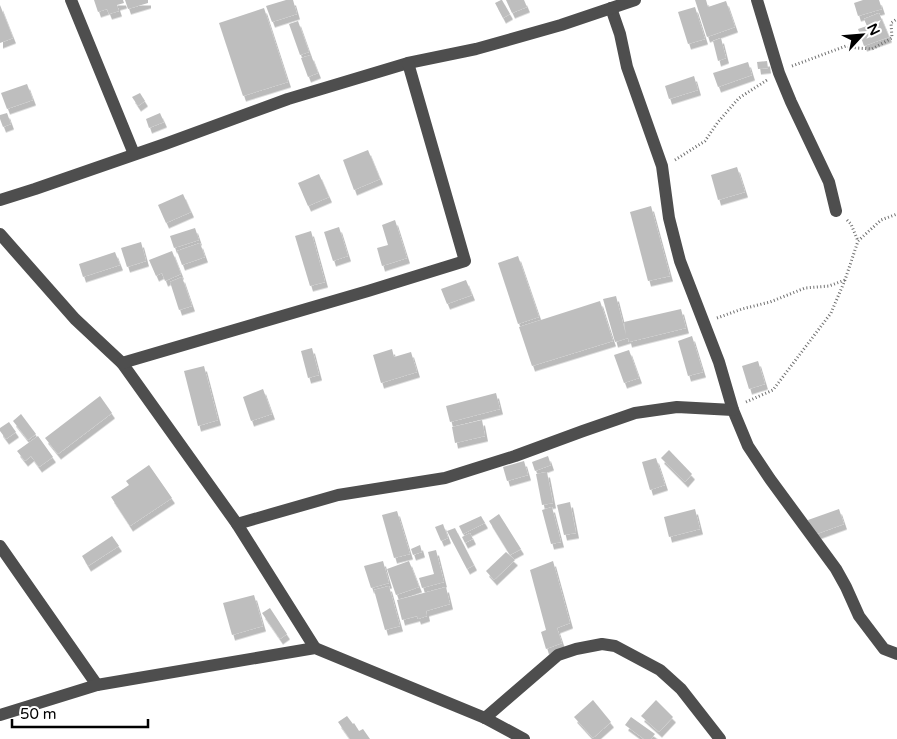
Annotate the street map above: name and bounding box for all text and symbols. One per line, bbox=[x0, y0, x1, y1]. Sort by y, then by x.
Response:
north arrow bbox=[837, 10, 887, 60]
text: N bbox=[863, 21, 883, 38]
scale bar bbox=[12, 696, 149, 728]
text: 50 m bbox=[20, 705, 57, 723]

